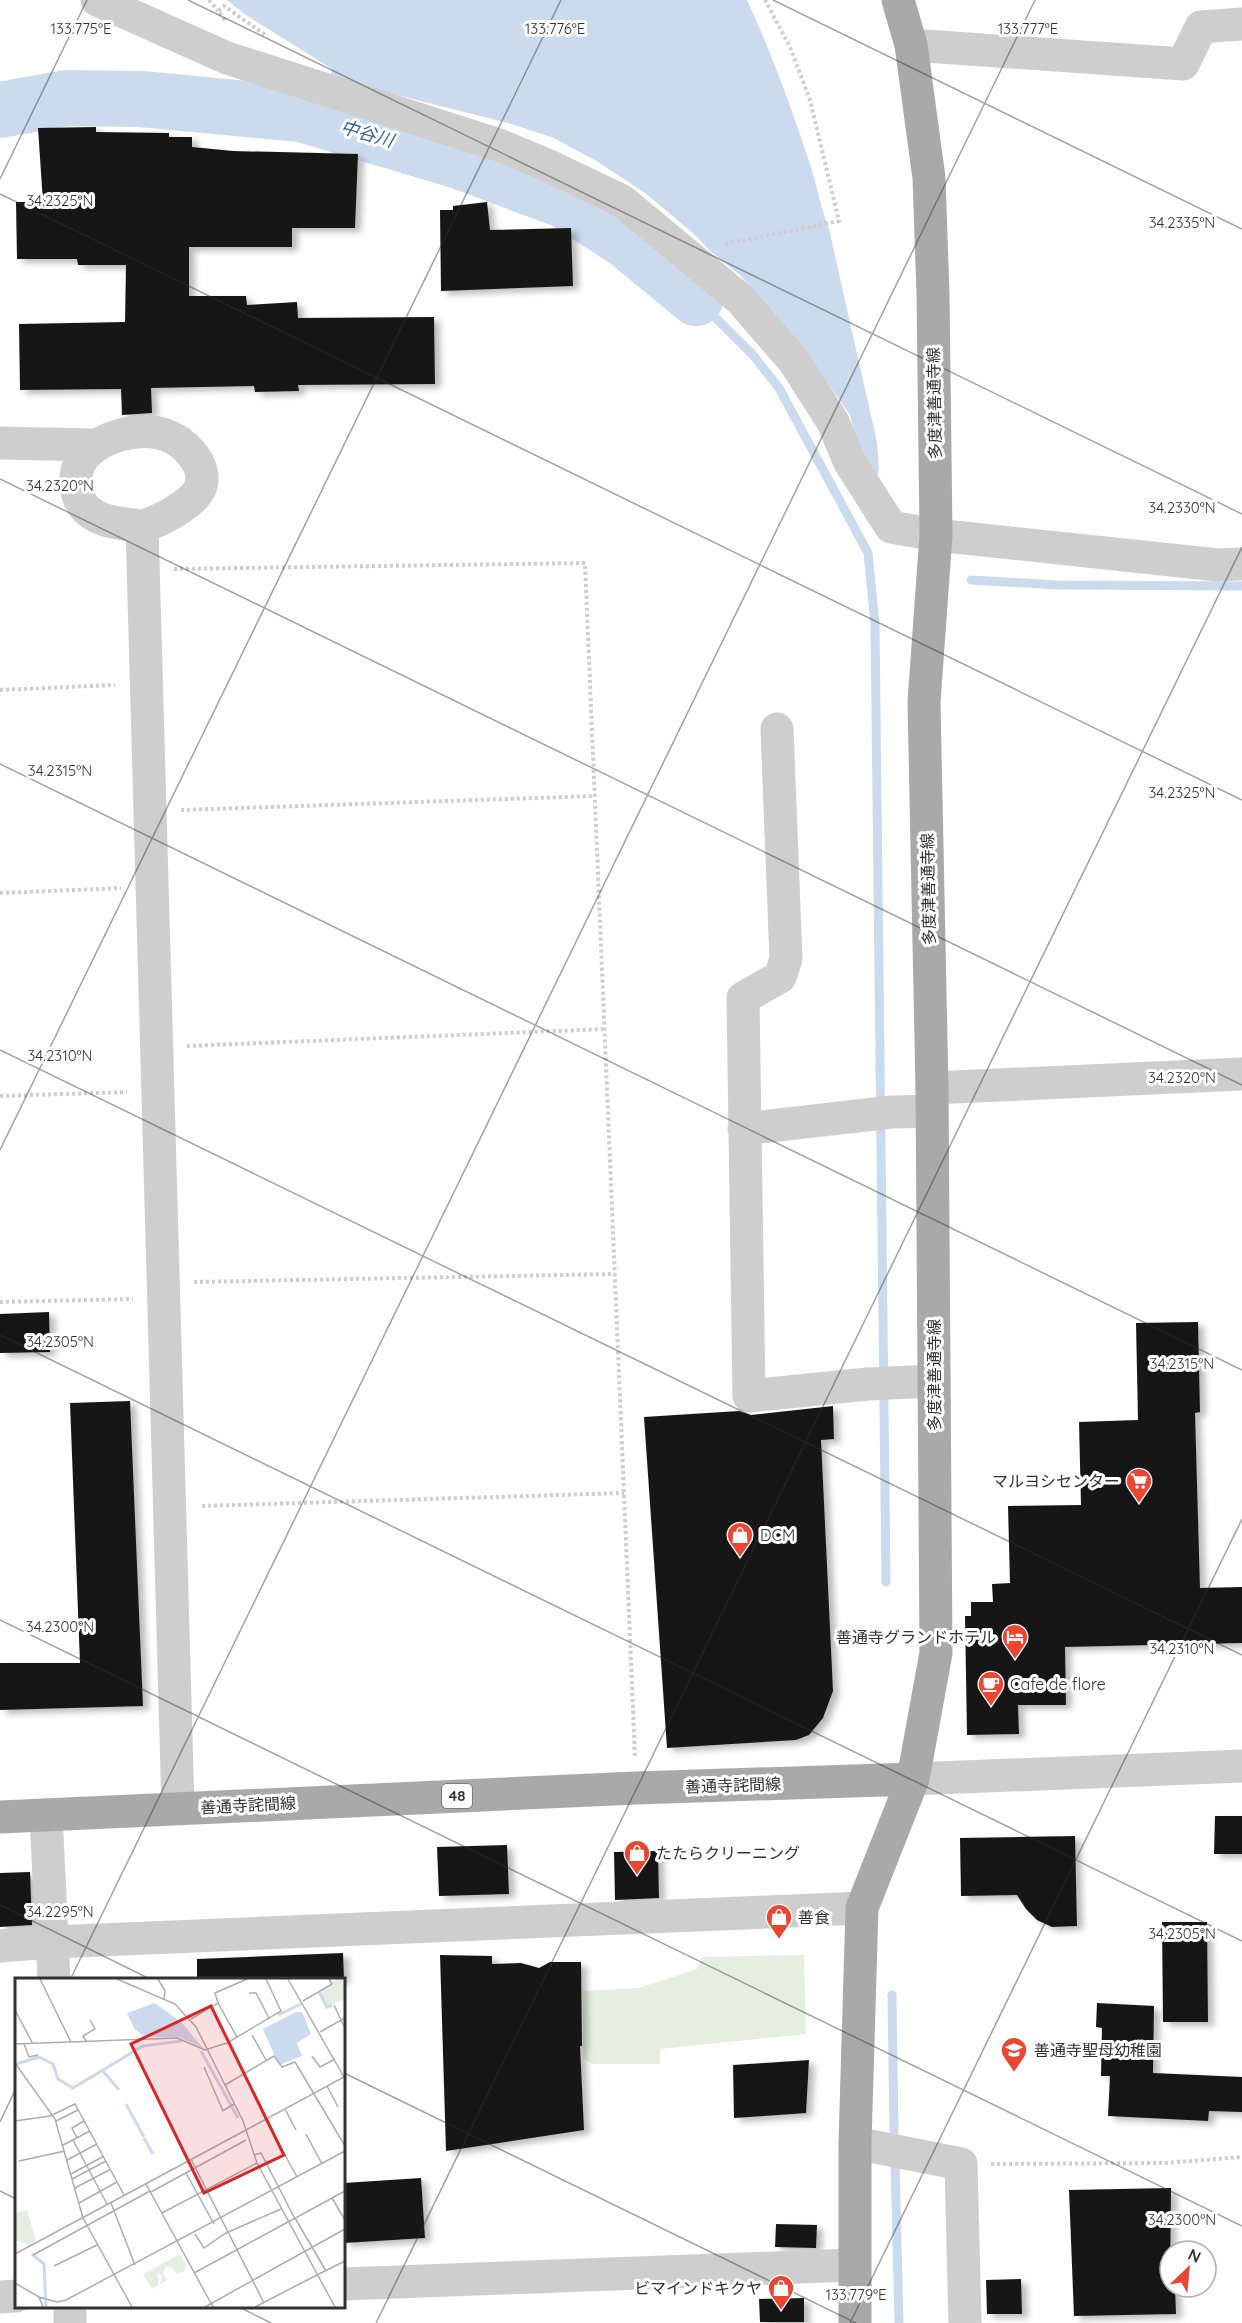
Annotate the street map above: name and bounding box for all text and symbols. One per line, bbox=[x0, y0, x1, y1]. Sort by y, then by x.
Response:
text: 133.775°E bbox=[50, 19, 112, 38]
text: 133.776°E bbox=[525, 19, 585, 38]
text: 133.777°E bbox=[998, 19, 1058, 38]
water label: 中谷川 bbox=[338, 115, 398, 153]
text: 34.2325°N bbox=[26, 191, 94, 210]
text: 34.2335°N bbox=[1149, 213, 1215, 232]
street label: 多度津善通寺線 bbox=[923, 347, 945, 459]
text: 34.2320°N bbox=[26, 476, 94, 495]
text: 34.2330°N bbox=[1148, 498, 1216, 517]
text: 34.2315°N bbox=[28, 761, 92, 780]
text: 34.2325°N bbox=[1148, 783, 1216, 802]
street label: 多度津善通寺線 bbox=[917, 833, 939, 945]
text: 34.2310°N bbox=[27, 1046, 93, 1065]
text: 34.2320°N bbox=[1148, 1068, 1216, 1087]
street label: 多度津善通寺線 bbox=[924, 1319, 944, 1431]
text: 34.2305°N bbox=[26, 1332, 94, 1351]
text: 34.2315°N bbox=[1150, 1354, 1214, 1373]
supermarket icon: マルヨシセンター bbox=[1124, 1466, 1154, 1504]
place label: マルヨシセンター bbox=[992, 1471, 1120, 1491]
shop icon: DCM bbox=[725, 1520, 755, 1558]
place label: DCM bbox=[760, 1525, 795, 1545]
text: 34.2300°N bbox=[26, 1617, 94, 1636]
hotel icon: 善通寺グランドホテル bbox=[1000, 1622, 1030, 1660]
place label: 善通寺グランドホテル bbox=[836, 1627, 996, 1647]
text: 34.2310°N bbox=[1149, 1639, 1215, 1658]
cafe icon: Cafe de flore bbox=[976, 1669, 1006, 1707]
place label: Cafe de flore bbox=[1010, 1674, 1106, 1694]
street label: 善通寺詫間線 bbox=[685, 1773, 781, 1797]
road number: 48 bbox=[442, 1784, 472, 1808]
street label: 善通寺詫間線 bbox=[200, 1793, 296, 1817]
shop icon: たたらクリーニング bbox=[622, 1838, 652, 1876]
place label: たたらクリーニング bbox=[656, 1843, 800, 1863]
text: 34.2295°N bbox=[26, 1902, 94, 1921]
shop icon: 善食 bbox=[764, 1902, 794, 1940]
place label: 善食 bbox=[798, 1907, 830, 1927]
text: 34.2305°N bbox=[1148, 1924, 1216, 1943]
inset map bbox=[15, 1978, 345, 2308]
school or university icon: 善通寺聖母幼稚園 bbox=[999, 2035, 1029, 2073]
place label: 善通寺聖母幼稚園 bbox=[1034, 2040, 1162, 2060]
text: 34.2300°N bbox=[1148, 2210, 1216, 2229]
north arrow bbox=[1158, 2239, 1218, 2299]
text: N bbox=[1185, 2244, 1204, 2267]
shop icon: ビマインドキクヤ bbox=[766, 2273, 796, 2311]
place label: ビマインドキクヤ bbox=[634, 2278, 762, 2298]
text: 133.779°E bbox=[825, 2285, 887, 2304]

